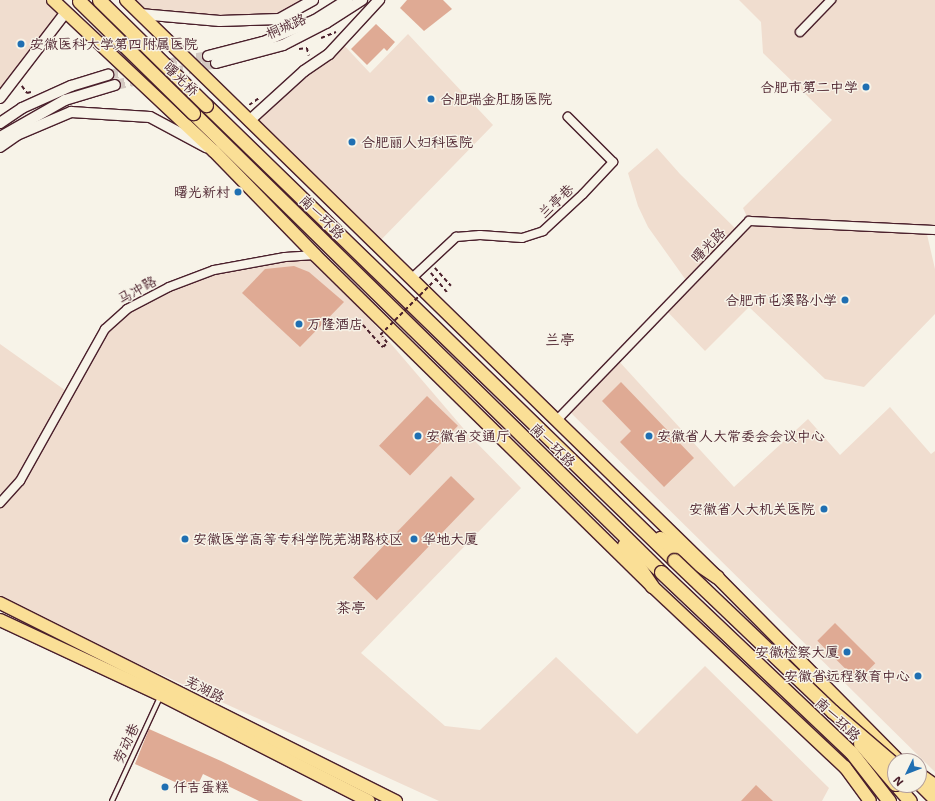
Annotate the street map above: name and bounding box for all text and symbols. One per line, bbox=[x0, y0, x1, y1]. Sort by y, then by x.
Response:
street label: 桐城路 bbox=[263, 10, 309, 42]
place label: 安徽医科大学第四附属医院 bbox=[30, 36, 198, 52]
marker: 安徽医科大学第四附属医院 bbox=[15, 38, 27, 50]
street label: 曙光桥 bbox=[160, 58, 202, 100]
place label: 合肥市第二中学 bbox=[760, 79, 858, 95]
marker: 合肥市第二中学 bbox=[861, 82, 871, 92]
place label: 合肥瑞金肛肠医院 bbox=[440, 91, 552, 107]
marker: 合肥瑞金肛肠医院 bbox=[425, 93, 437, 105]
place label: 合肥丽人妇科医院 bbox=[361, 134, 473, 150]
marker: 合肥丽人妇科医院 bbox=[346, 136, 358, 148]
street label: 兰亭巷 bbox=[535, 181, 577, 221]
place label: 曙光新村 bbox=[174, 184, 230, 200]
marker: 曙光新村 bbox=[233, 187, 243, 197]
street label: 南一环路 bbox=[296, 192, 348, 242]
street label: 曙光路 bbox=[687, 224, 729, 266]
street label: 马冲路 bbox=[115, 272, 159, 308]
place label: 合肥市屯溪路小学 bbox=[725, 292, 837, 308]
marker: 合肥市屯溪路小学 bbox=[840, 295, 850, 305]
place label: 万隆酒店 bbox=[307, 316, 363, 332]
marker: 万隆酒店 bbox=[294, 319, 304, 329]
district label: 兰亭 bbox=[545, 332, 575, 350]
street label: 南一环路 bbox=[527, 420, 579, 470]
place label: 安徽省交通厅 bbox=[426, 428, 510, 444]
place label: 安徽省人大常委会会议中心 bbox=[657, 428, 825, 444]
marker: 安徽省交通厅 bbox=[413, 431, 423, 441]
marker: 安徽省人大常委会会议中心 bbox=[644, 431, 654, 441]
place label: 安徽省人大机关医院 bbox=[689, 501, 815, 517]
marker: 安徽省人大机关医院 bbox=[818, 503, 830, 515]
place label: 安徽医学高等专科学院芜湖路校区 bbox=[193, 531, 403, 547]
place label: 华地大厦 bbox=[422, 531, 478, 547]
marker: 安徽医学高等专科学院芜湖路校区 bbox=[180, 534, 190, 544]
marker: 华地大厦 bbox=[409, 534, 419, 544]
district label: 茶亭 bbox=[336, 600, 366, 618]
place label: 安徽检察大厦 bbox=[755, 644, 839, 660]
marker: 安徽检察大厦 bbox=[842, 647, 852, 657]
place label: 安徽省远程教育中心 bbox=[784, 668, 910, 684]
marker: 安徽省远程教育中心 bbox=[913, 671, 923, 681]
street label: 芜湖路 bbox=[182, 672, 228, 706]
street label: 南一环路 bbox=[812, 694, 864, 744]
street label: 劳动巷 bbox=[110, 720, 142, 766]
north arrow bbox=[887, 753, 927, 793]
text: N bbox=[890, 773, 907, 789]
place label: 仟吉蛋糕 bbox=[173, 779, 229, 795]
marker: 仟吉蛋糕 bbox=[160, 782, 170, 792]

